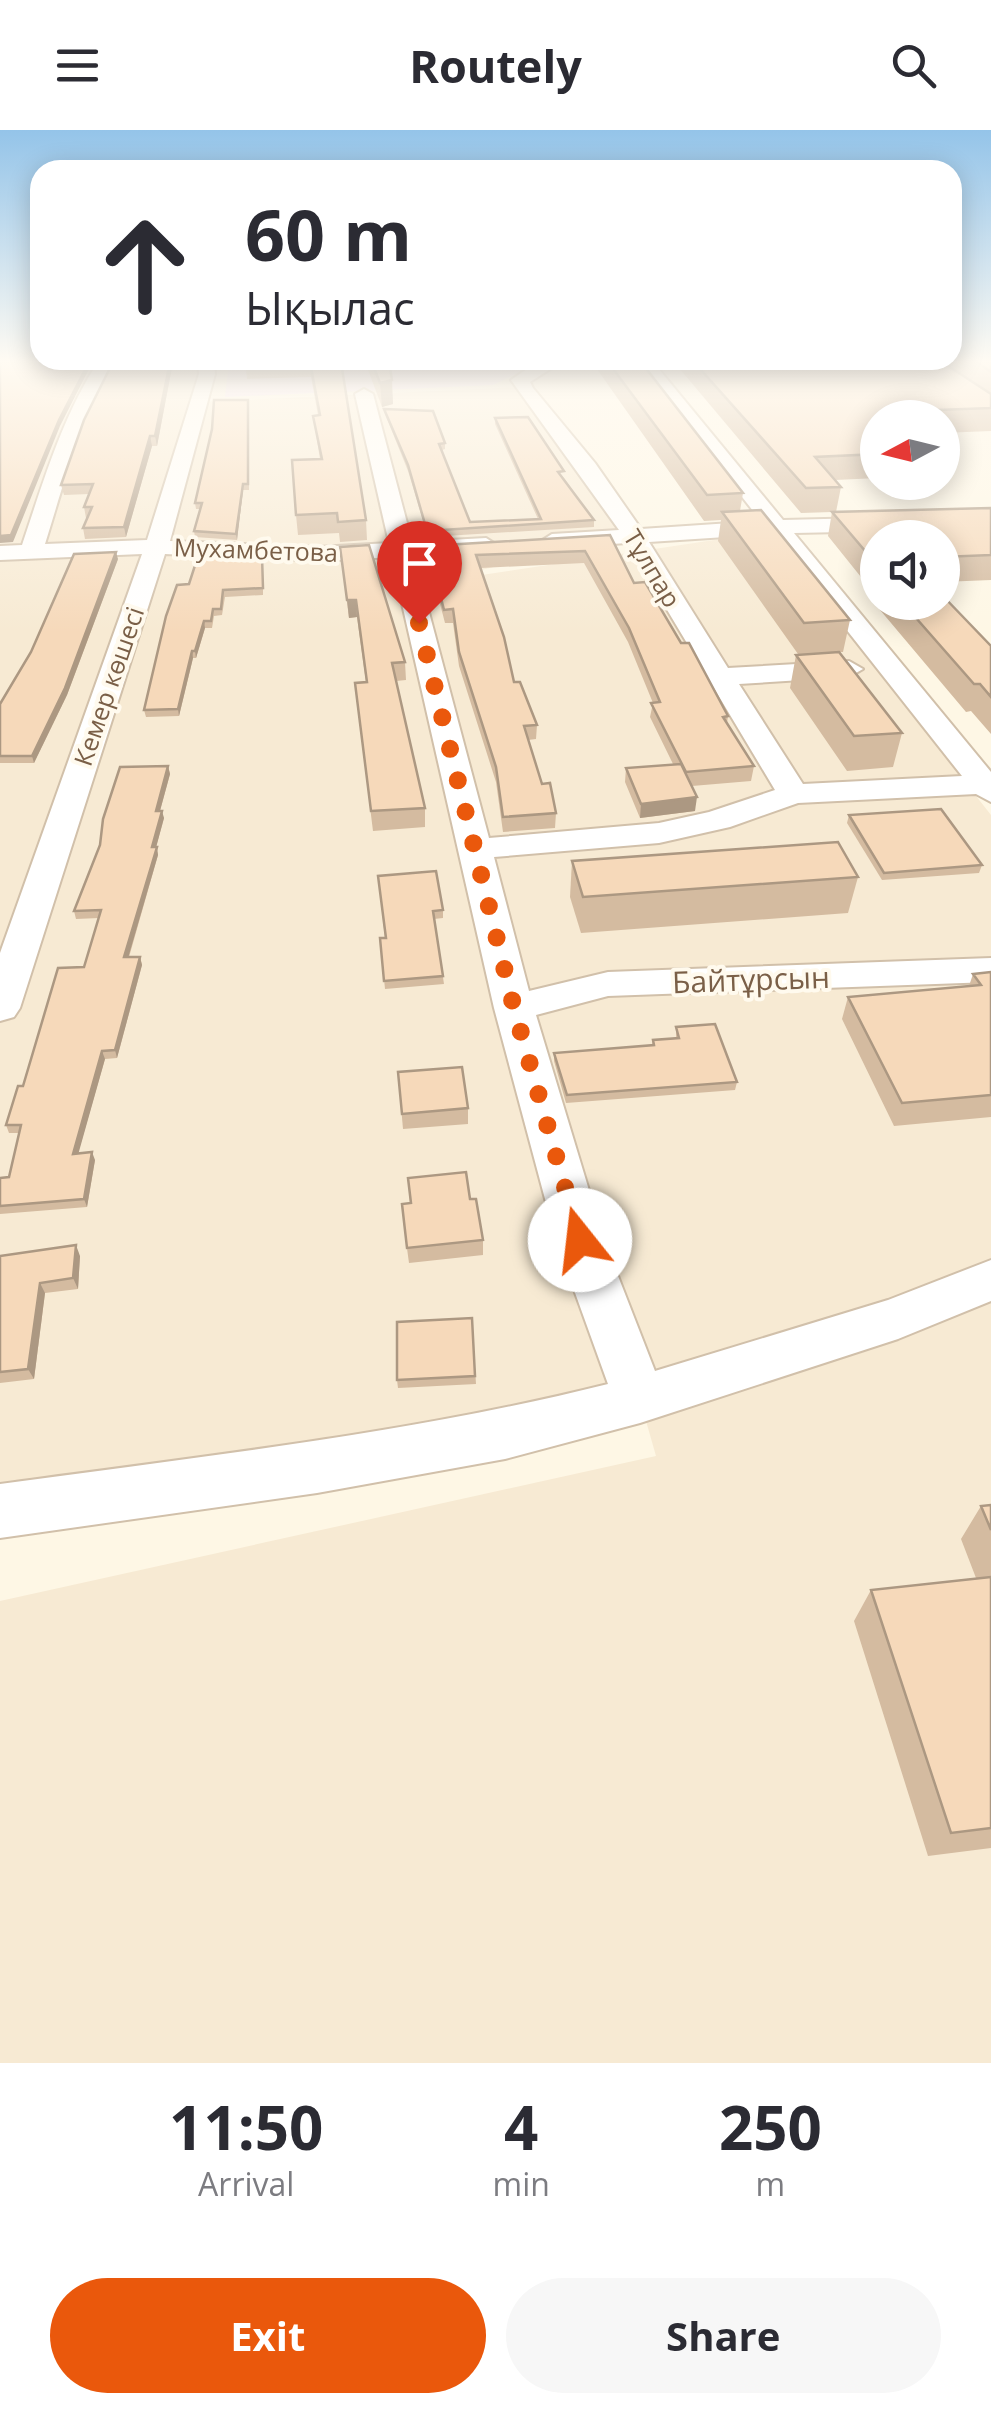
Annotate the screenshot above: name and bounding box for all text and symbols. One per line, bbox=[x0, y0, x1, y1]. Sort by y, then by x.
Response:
text: Routely bbox=[409, 35, 582, 96]
icon: menu bbox=[50, 38, 105, 93]
icon: search bbox=[886, 38, 941, 93]
text: 60 m bbox=[245, 186, 412, 282]
icon: ahead bbox=[80, 200, 210, 330]
text: Ықылас bbox=[245, 277, 415, 338]
north arrow bbox=[860, 400, 960, 500]
map controls bbox=[860, 400, 960, 620]
button: sound bbox=[860, 520, 960, 620]
pin bbox=[377, 521, 462, 624]
street label: Тұлпар bbox=[616, 523, 690, 613]
street label: Мухамбетова bbox=[173, 529, 339, 569]
icon: arrive bbox=[392, 536, 447, 591]
street label: Кемер көшесі bbox=[65, 602, 151, 770]
street label: Байтұрсын bbox=[671, 956, 831, 1002]
position arrow bbox=[528, 1188, 632, 1292]
text: 11:50 bbox=[169, 2086, 323, 2168]
text: 4 bbox=[504, 2086, 538, 2168]
text: 250 bbox=[719, 2086, 822, 2168]
text: Arrival bbox=[198, 2162, 294, 2205]
text: min bbox=[493, 2162, 550, 2205]
text: m bbox=[756, 2162, 785, 2205]
button: Exit bbox=[50, 2278, 486, 2393]
button: Share bbox=[506, 2278, 941, 2393]

